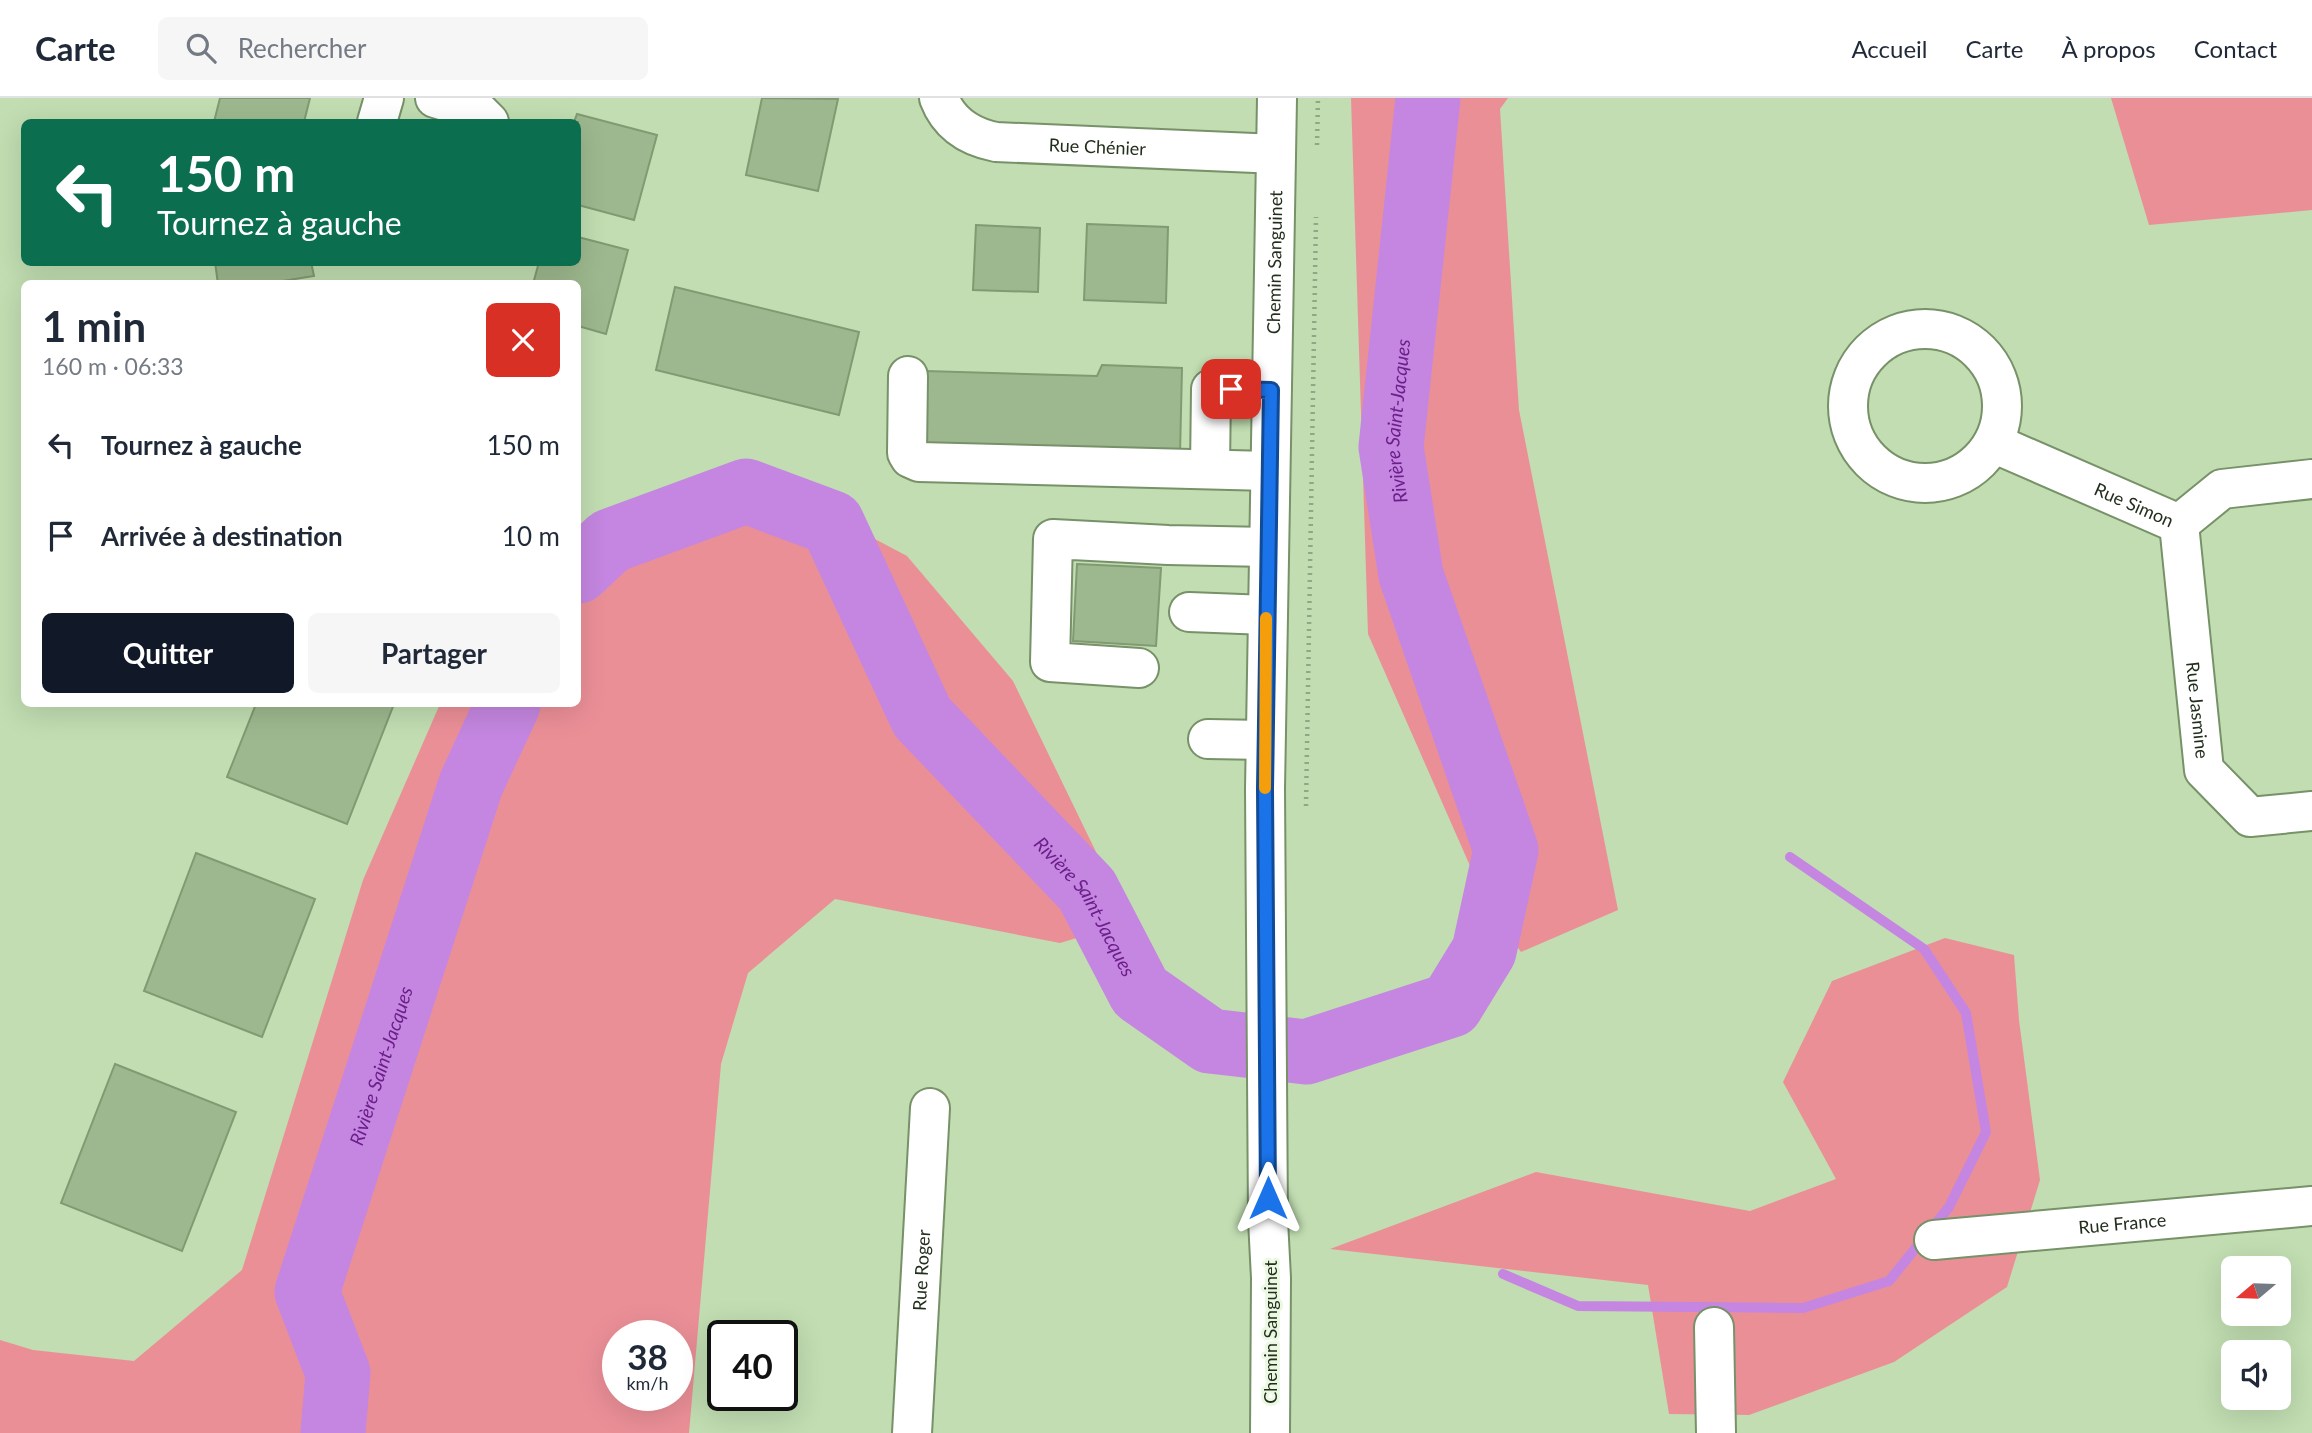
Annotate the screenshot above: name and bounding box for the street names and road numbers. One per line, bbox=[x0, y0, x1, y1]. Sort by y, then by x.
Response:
street label: Rue Chénier bbox=[1048, 133, 1147, 159]
street label: Chemin Sanguinet bbox=[1262, 190, 1286, 334]
street label: Rue Simon bbox=[2091, 478, 2177, 531]
street label: Rue Jasmine bbox=[2182, 661, 2214, 760]
street label: Rue France bbox=[2077, 1208, 2167, 1238]
street label: Rue Roger bbox=[908, 1229, 934, 1311]
street label: Chemin Sanguinet bbox=[1259, 1260, 1281, 1404]

